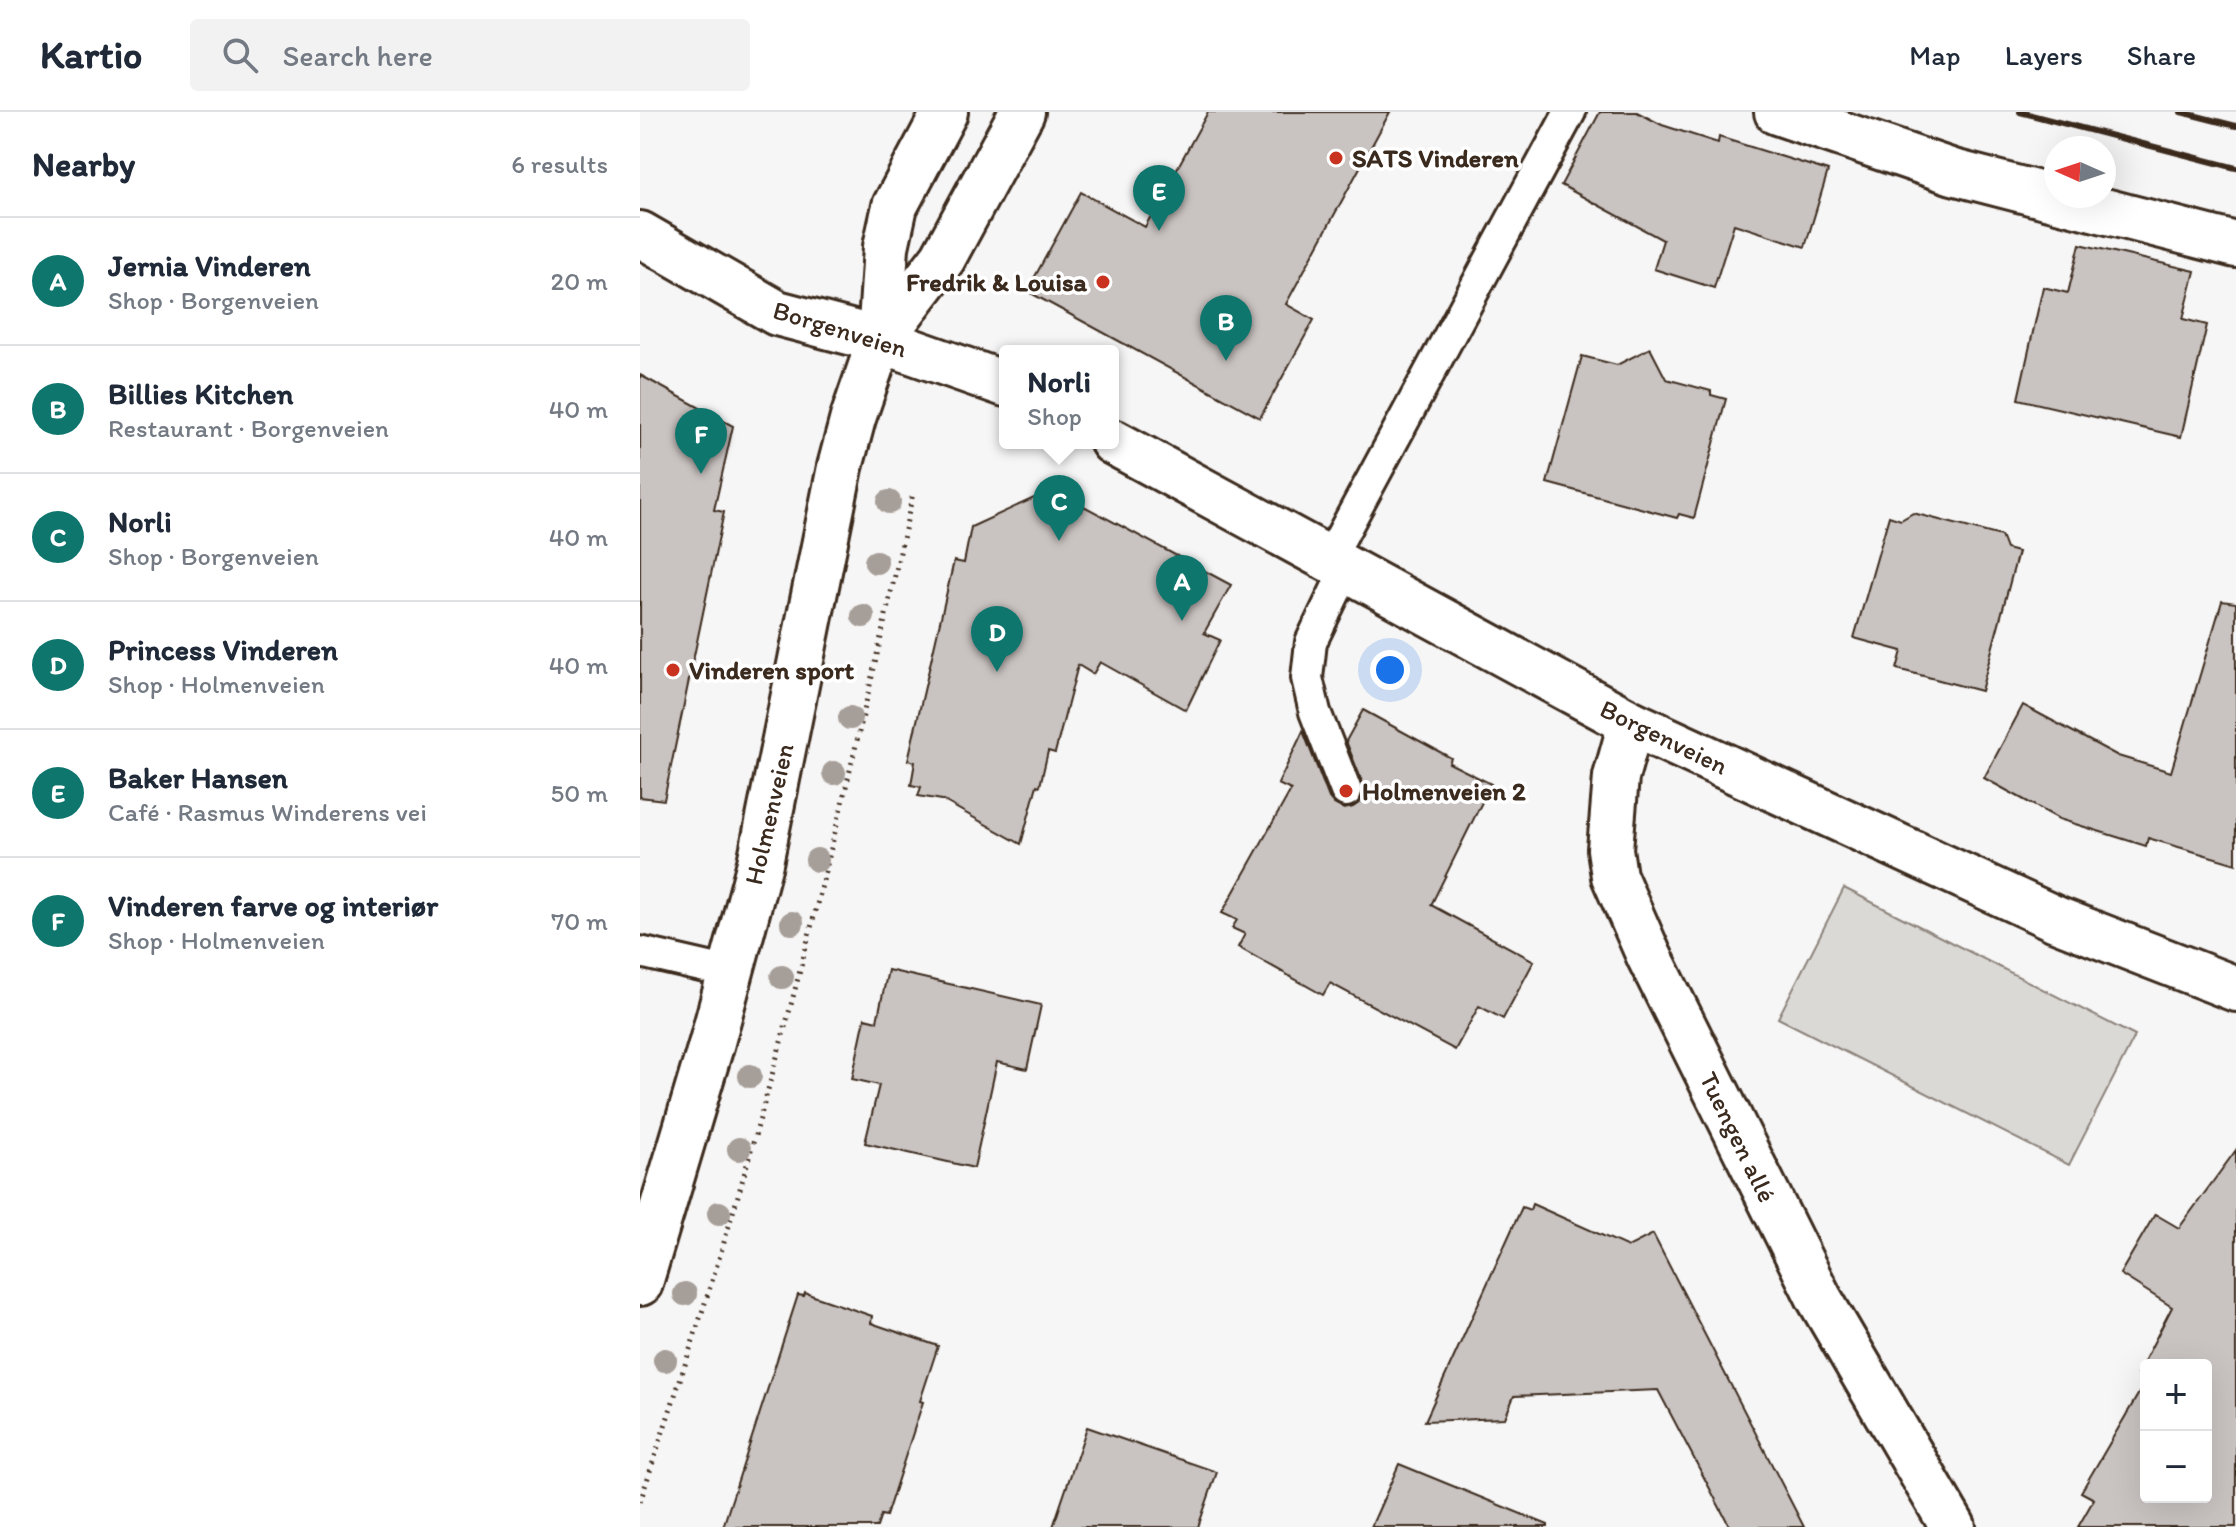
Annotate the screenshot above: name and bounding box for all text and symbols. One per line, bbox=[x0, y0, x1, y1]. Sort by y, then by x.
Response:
search box bbox=[190, 19, 750, 91]
text: Kartio bbox=[40, 32, 142, 78]
icon: search bbox=[218, 33, 262, 77]
text: Search here bbox=[282, 37, 433, 74]
text: Map bbox=[1909, 38, 1961, 72]
text: Layers bbox=[2005, 38, 2083, 72]
text: Share bbox=[2127, 38, 2196, 72]
north arrow bbox=[2044, 136, 2116, 208]
place label: SATS Vinderen bbox=[1352, 142, 1519, 174]
text: Nearby bbox=[32, 144, 135, 185]
text: 6 results bbox=[511, 148, 608, 180]
marker: SATS Vinderen bbox=[1327, 149, 1345, 167]
pin: E bbox=[1133, 165, 1185, 231]
text: Jernia Vinderen bbox=[108, 247, 311, 284]
text: A bbox=[50, 265, 66, 297]
text: 20 m bbox=[551, 265, 608, 297]
place label: Fredrik & Louisa bbox=[906, 266, 1088, 298]
marker: Fredrik & Louisa bbox=[1094, 273, 1112, 291]
text: Shop · Borgenveien bbox=[108, 284, 319, 316]
street label: Borgenveien bbox=[769, 294, 911, 365]
pin: B bbox=[1200, 295, 1252, 361]
popup bbox=[999, 345, 1119, 449]
text: Norli bbox=[1027, 363, 1091, 400]
text: Billies Kitchen bbox=[108, 375, 293, 412]
text: B bbox=[50, 393, 66, 425]
text: 40 m bbox=[549, 393, 608, 425]
text: Shop bbox=[1027, 400, 1082, 432]
pin: F bbox=[675, 408, 727, 474]
text: Restaurant · Borgenveien bbox=[108, 412, 389, 444]
pin: C bbox=[1033, 475, 1085, 541]
text: Norli bbox=[108, 503, 172, 540]
text: C bbox=[50, 521, 66, 553]
text: 40 m bbox=[549, 521, 608, 553]
text: Shop · Borgenveien bbox=[108, 540, 319, 572]
pin: A bbox=[1156, 555, 1208, 621]
pin: D bbox=[971, 606, 1023, 672]
text: Princess Vinderen bbox=[108, 631, 338, 668]
text: D bbox=[49, 649, 67, 681]
text: 40 m bbox=[549, 649, 608, 681]
your location bbox=[1370, 650, 1410, 690]
place label: Vinderen sport bbox=[689, 654, 854, 686]
marker: Vinderen sport bbox=[664, 661, 682, 679]
text: Shop · Holmenveien bbox=[108, 668, 325, 700]
street label: Borgenveien bbox=[1595, 692, 1733, 782]
street label: Holmenveien bbox=[737, 740, 801, 888]
text: Baker Hansen bbox=[108, 759, 288, 796]
place label: Holmenveien 2 bbox=[1362, 775, 1526, 807]
text: E bbox=[51, 777, 65, 809]
text: 50 m bbox=[551, 777, 608, 809]
marker: Holmenveien 2 bbox=[1337, 782, 1355, 800]
text: Café · Rasmus Winderens vei bbox=[108, 796, 427, 828]
text: Vinderen farve og interiør bbox=[108, 887, 438, 924]
text: F bbox=[51, 905, 65, 937]
text: 70 m bbox=[551, 905, 608, 937]
text: Shop · Holmenveien bbox=[108, 924, 325, 956]
street label: Tuengen allé bbox=[1693, 1067, 1783, 1207]
map controls bbox=[2140, 1359, 2212, 1503]
button: + bbox=[2140, 1359, 2212, 1431]
button: − bbox=[2140, 1431, 2212, 1503]

